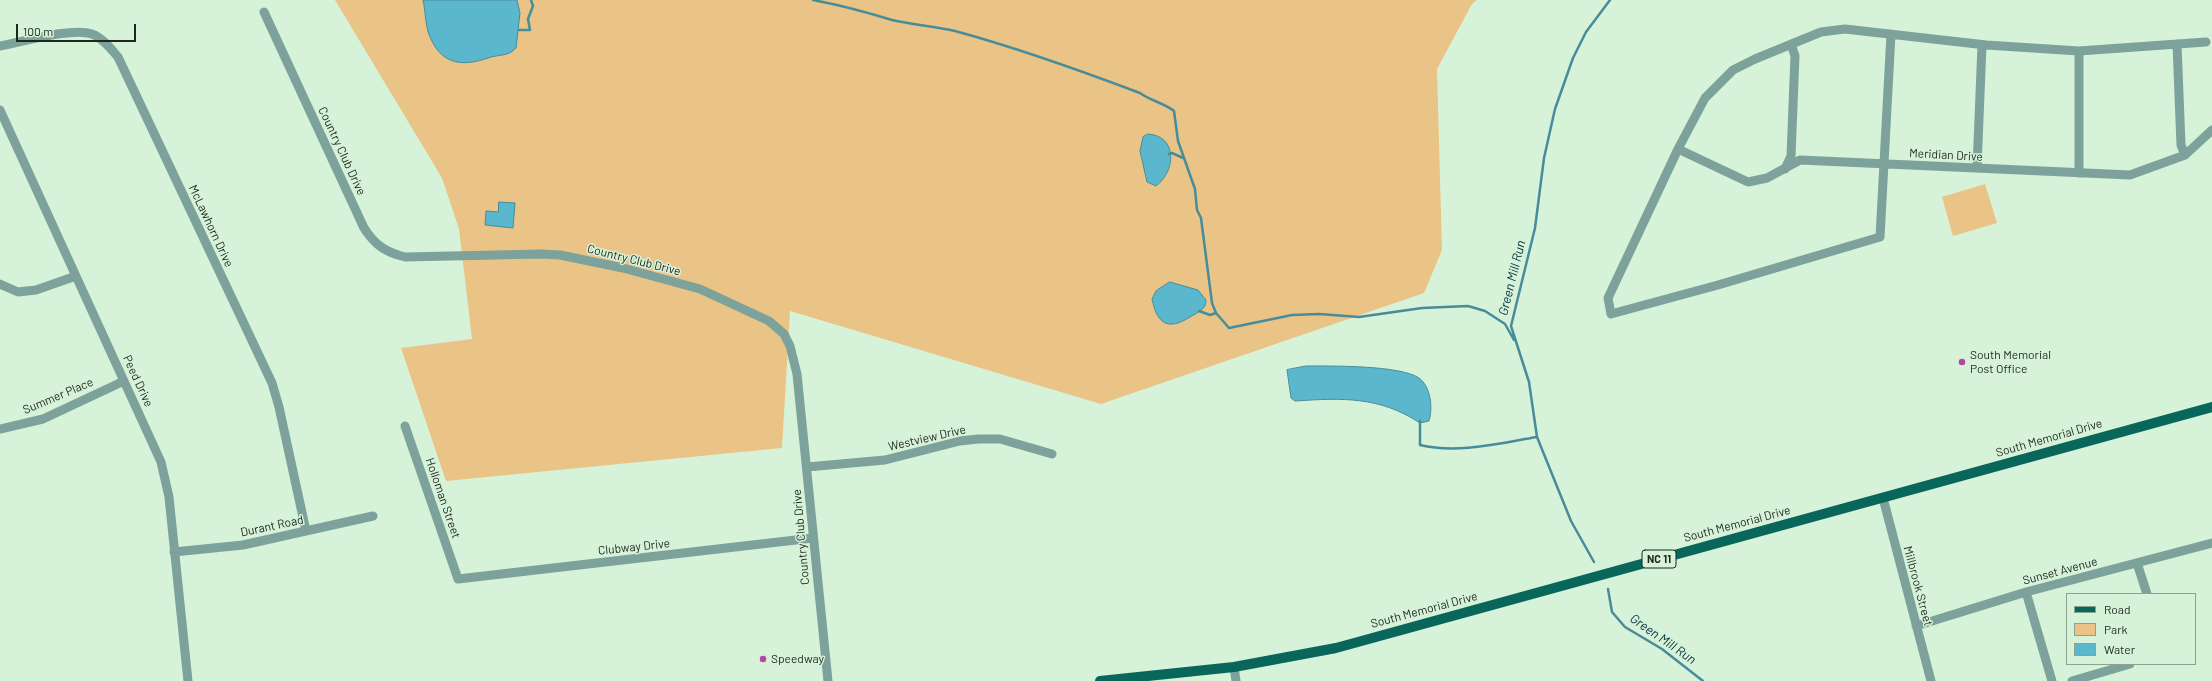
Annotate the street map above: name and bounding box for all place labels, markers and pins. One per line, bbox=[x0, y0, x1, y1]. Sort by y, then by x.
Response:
place label: South Memorial Post Office bbox=[1970, 348, 2051, 376]
marker: South Memorial Post Office bbox=[1957, 357, 1967, 367]
place label: Speedway bbox=[771, 652, 824, 666]
marker: Speedway bbox=[758, 654, 768, 664]

